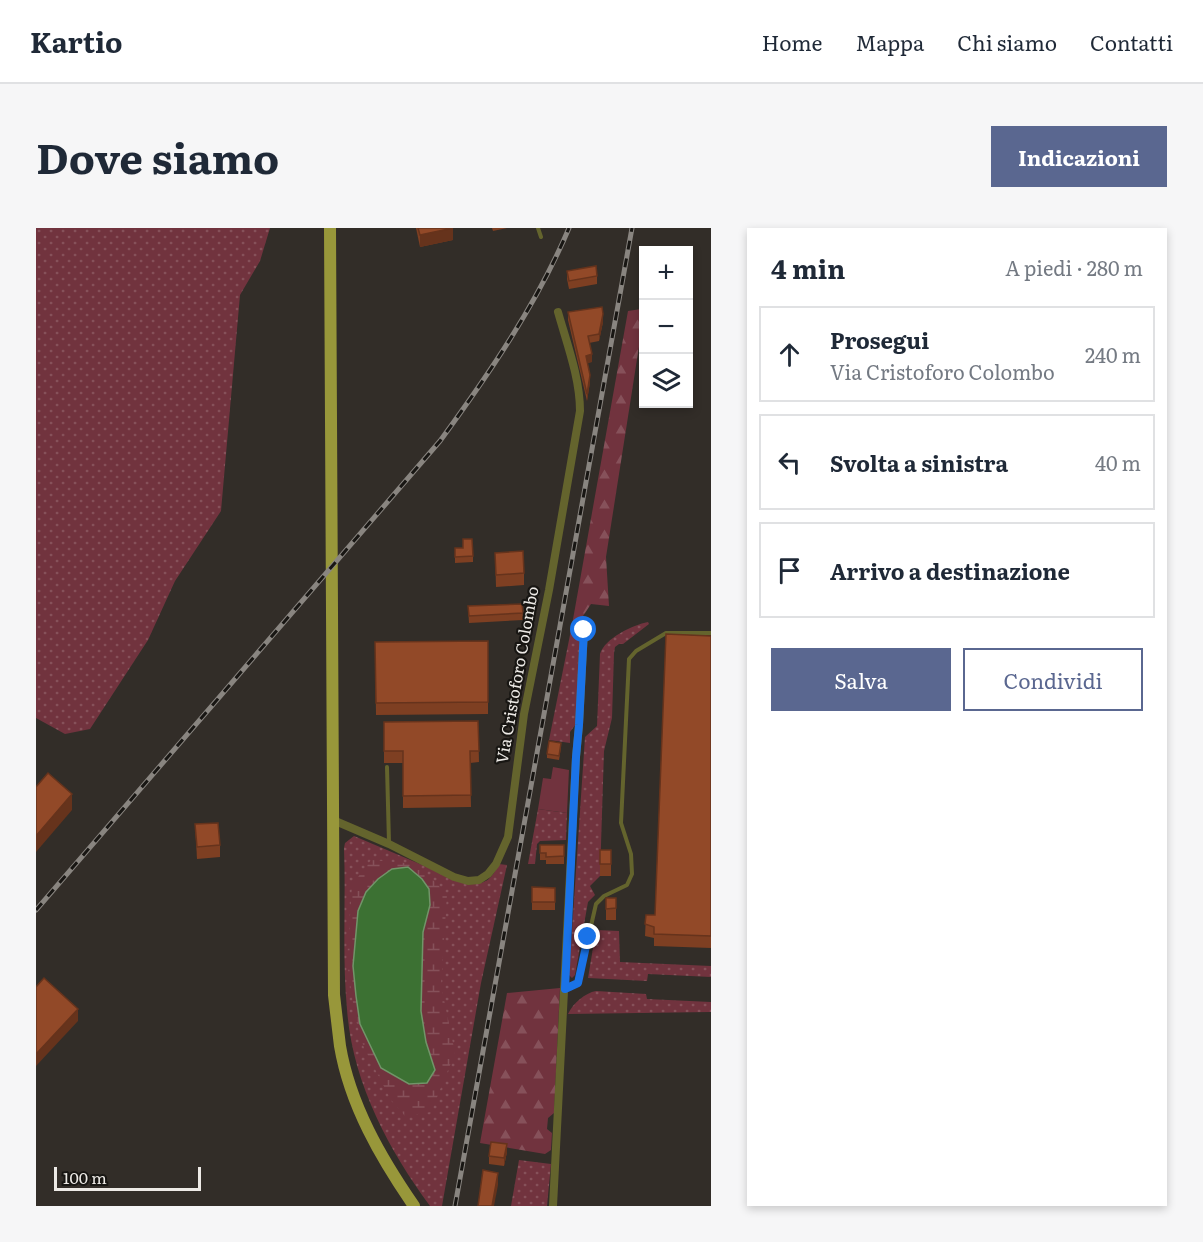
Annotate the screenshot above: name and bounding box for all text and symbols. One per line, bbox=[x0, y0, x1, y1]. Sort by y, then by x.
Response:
text: Kartio bbox=[30, 20, 123, 62]
text: Home bbox=[762, 26, 823, 57]
text: Mappa bbox=[856, 26, 924, 57]
text: Chi siamo bbox=[957, 26, 1057, 57]
text: Contatti bbox=[1090, 26, 1173, 57]
text: Dove siamo bbox=[36, 125, 279, 187]
button: Indicazioni bbox=[991, 126, 1167, 187]
map controls bbox=[639, 246, 693, 408]
button: + bbox=[639, 246, 693, 300]
text: 4 min bbox=[771, 248, 845, 287]
text: A piedi · 280 m bbox=[1005, 252, 1143, 282]
button: − bbox=[639, 300, 693, 354]
text: Prosegui bbox=[830, 323, 929, 356]
icon: ahead bbox=[773, 338, 806, 371]
text: 240 m bbox=[1085, 339, 1141, 369]
button: layers bbox=[639, 354, 693, 408]
text: Via Cristoforo Colombo bbox=[830, 356, 1055, 386]
icon: left bbox=[773, 446, 806, 479]
text: Svolta a sinistra bbox=[830, 446, 1008, 479]
text: 40 m bbox=[1095, 447, 1141, 477]
icon: arrive bbox=[773, 554, 806, 587]
text: Arrivo a destinazione bbox=[830, 554, 1070, 587]
street label: Via Cristoforo Colombo bbox=[489, 584, 543, 765]
route start bbox=[570, 616, 596, 642]
button: Salva bbox=[771, 648, 951, 711]
button: Condividi bbox=[963, 648, 1143, 711]
route end bbox=[574, 923, 600, 949]
scale bar bbox=[54, 1164, 201, 1192]
text: 100 m bbox=[63, 1165, 107, 1189]

